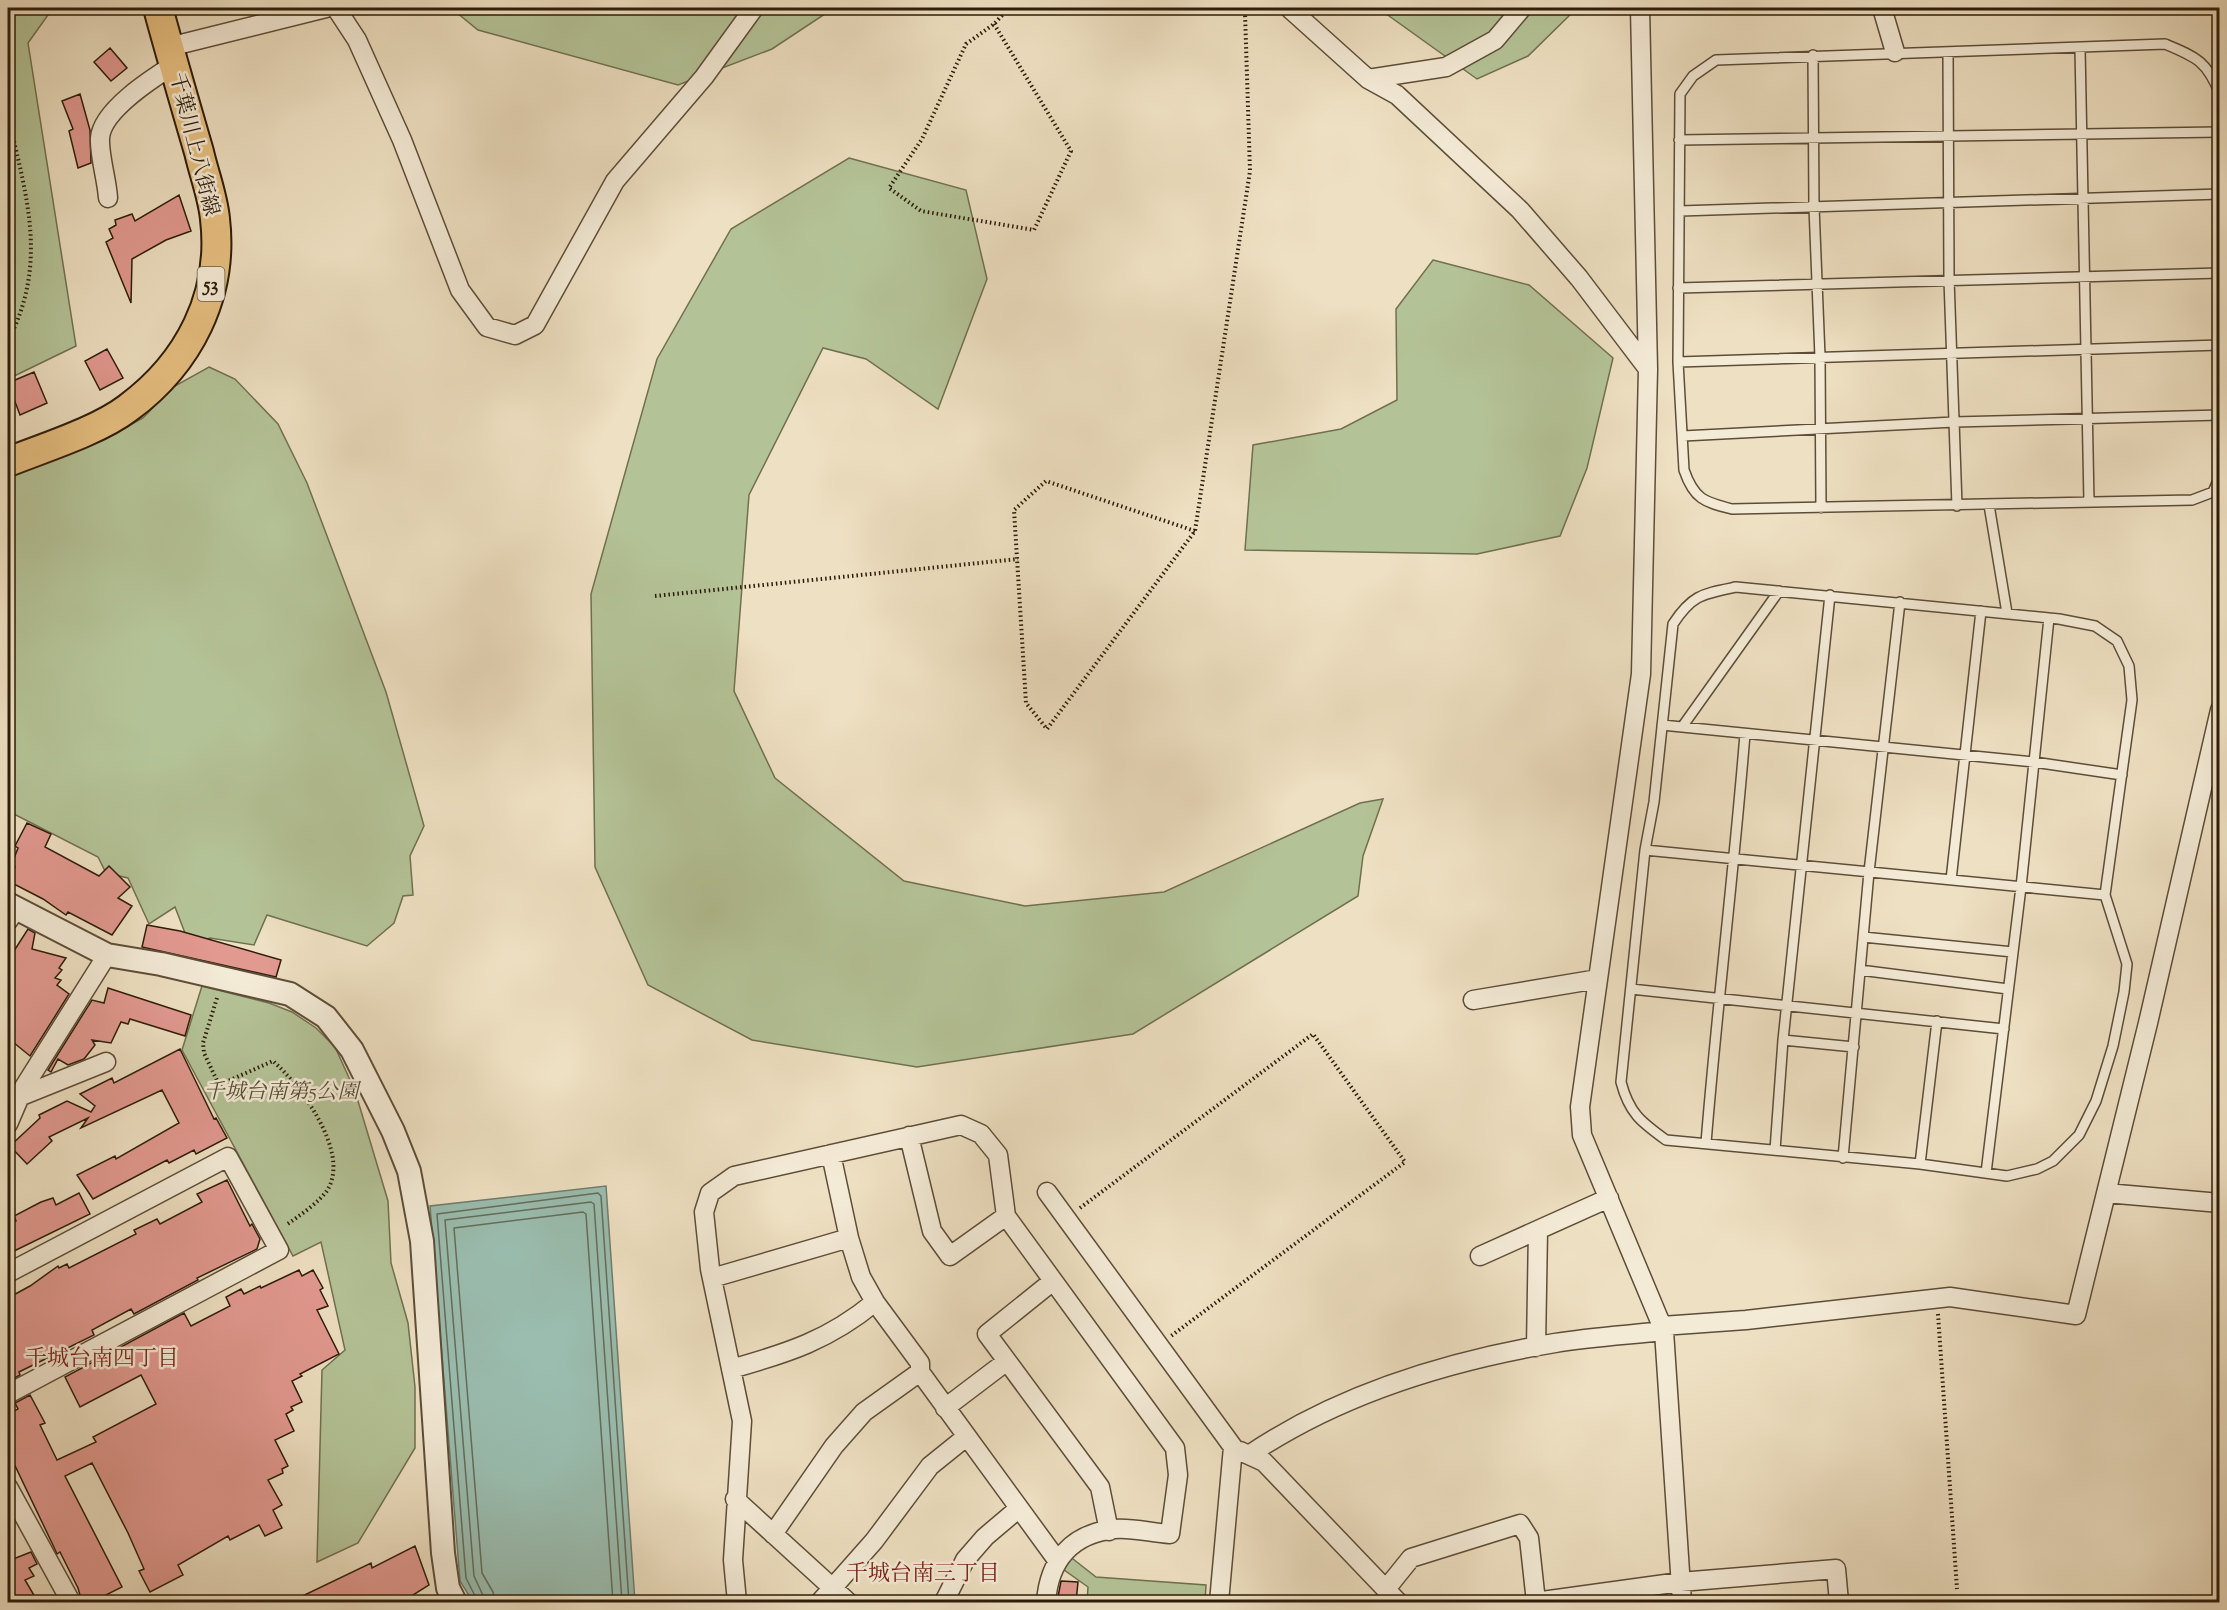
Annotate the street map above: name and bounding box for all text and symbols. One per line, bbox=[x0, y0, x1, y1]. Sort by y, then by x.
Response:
street label: 千葉川上八街線 bbox=[161, 70, 225, 219]
road number: 53 bbox=[198, 267, 224, 301]
park label: 千城台南第5公園 bbox=[204, 1078, 361, 1108]
district label: 千城台南四丁目 bbox=[25, 1344, 179, 1376]
district label: 千城台南三丁目 bbox=[846, 1559, 1000, 1591]

